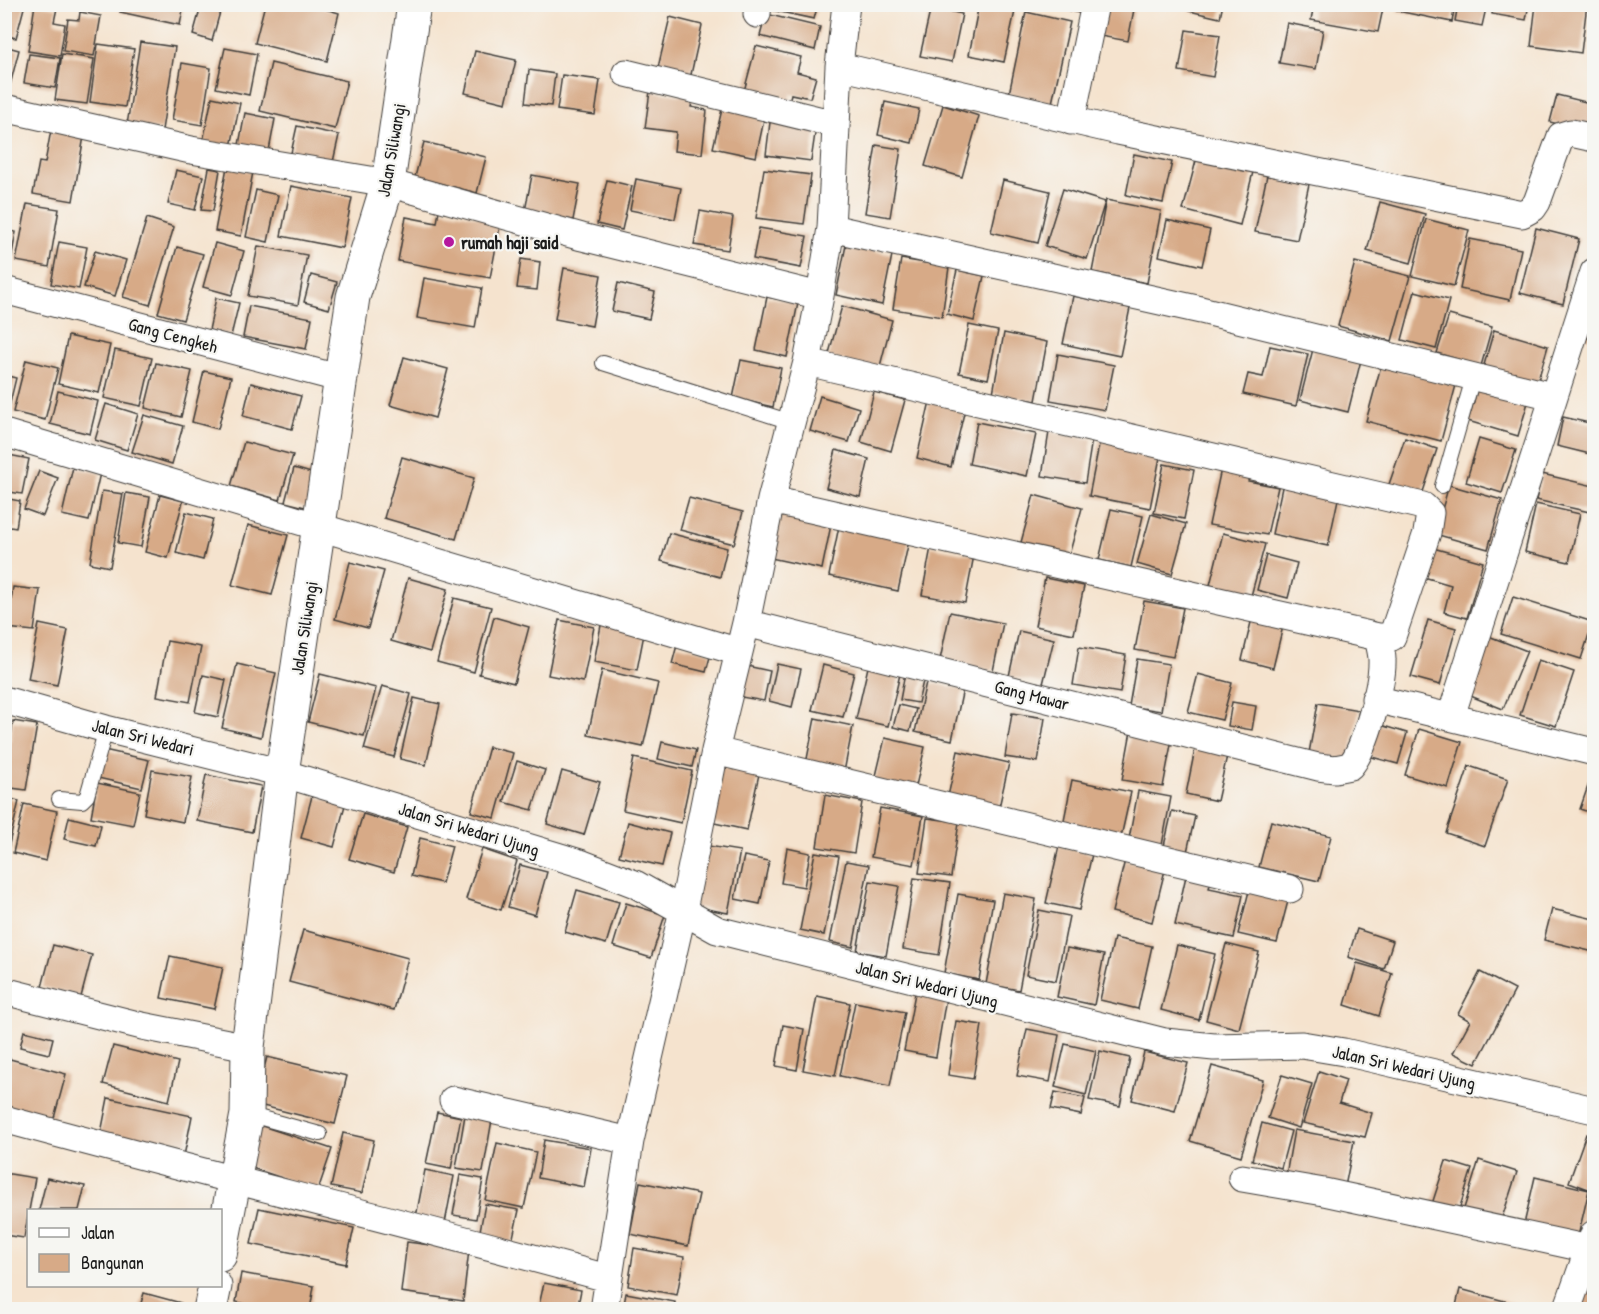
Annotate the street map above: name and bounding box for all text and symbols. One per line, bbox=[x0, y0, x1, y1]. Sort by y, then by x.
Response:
street label: Jalan Siliwangi bbox=[370, 101, 412, 199]
place label: rumah haji said bbox=[461, 230, 558, 255]
marker: rumah haji said bbox=[442, 235, 456, 249]
street label: Gang Cengkeh bbox=[126, 311, 221, 359]
street label: Jalan Siliwangi bbox=[284, 579, 324, 677]
street label: Gang Mawar bbox=[992, 674, 1072, 716]
street label: Jalan Sri Wedari bbox=[89, 712, 197, 762]
street label: Jalan Sri Wedari Ujung bbox=[395, 796, 543, 862]
street label: Jalan Sri Wedari Ujung bbox=[853, 954, 1001, 1014]
street label: Jalan Sri Wedari Ujung bbox=[1330, 1038, 1478, 1096]
legend bbox=[27, 1209, 222, 1287]
text: Jalan bbox=[81, 1220, 115, 1245]
text: Bangunan bbox=[81, 1250, 144, 1275]

